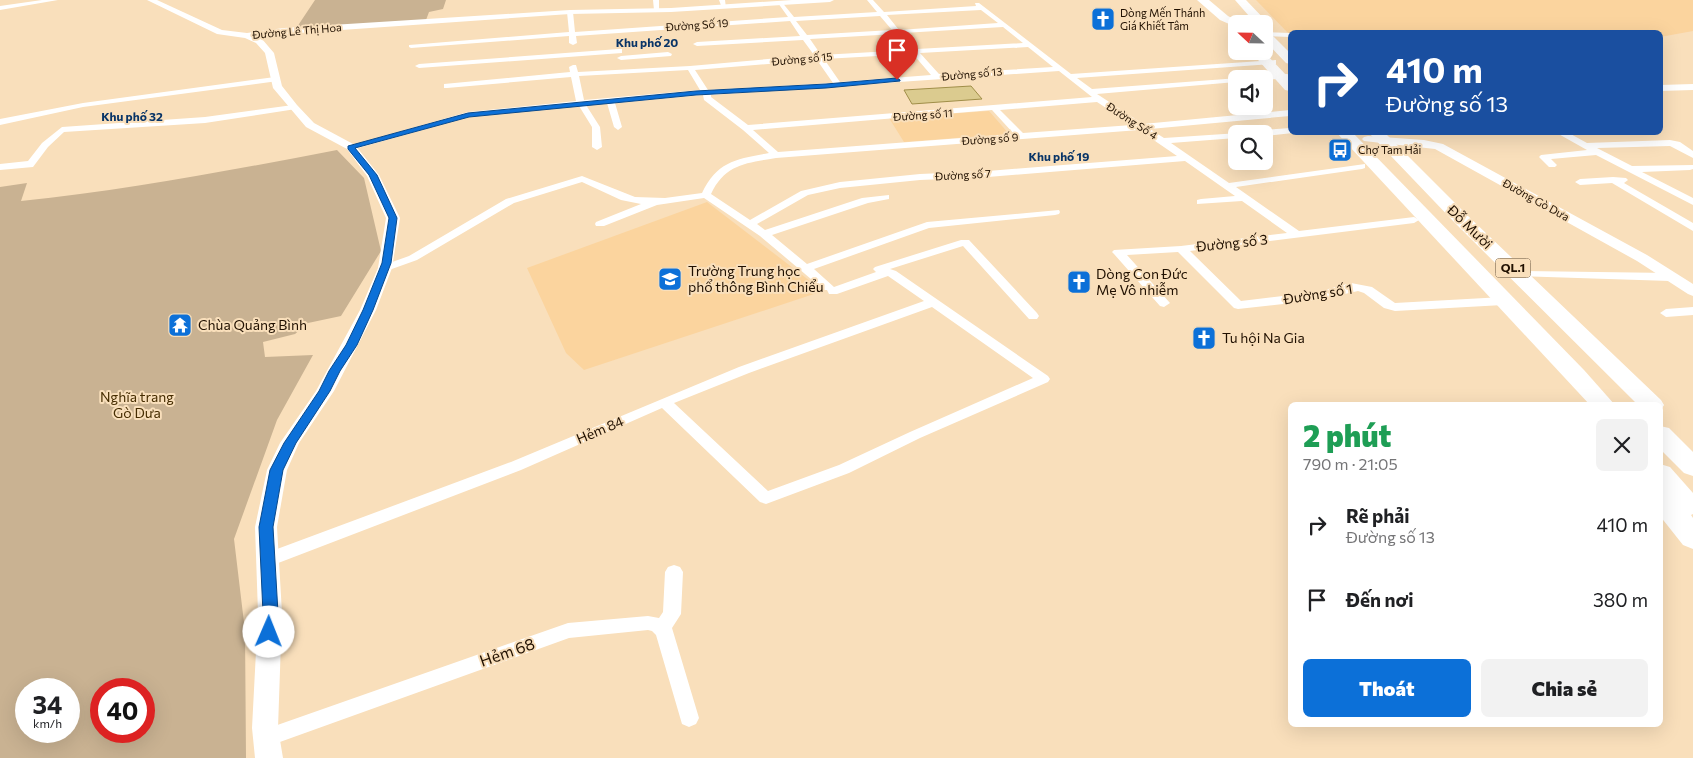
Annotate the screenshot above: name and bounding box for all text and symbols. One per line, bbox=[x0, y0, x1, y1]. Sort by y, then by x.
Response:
church icon: Dòng Mến Thánh Giá Khiết Tâm bbox=[1090, 6, 1116, 32]
place label: Dòng Mến Thánh Giá Khiết Tâm bbox=[1120, 6, 1205, 32]
north arrow bbox=[1228, 15, 1272, 60]
map controls bbox=[1228, 15, 1273, 170]
street label: Đường Số 19 bbox=[664, 16, 729, 33]
street label: Đường Lê Thị Hoa bbox=[251, 20, 342, 41]
pin bbox=[876, 29, 918, 80]
district label: Khu phố 20 bbox=[616, 35, 678, 49]
icon: arrive bbox=[883, 36, 911, 64]
text: 410 m bbox=[1386, 47, 1483, 90]
street label: Đường số 15 bbox=[770, 49, 833, 68]
icon: right bbox=[1303, 50, 1368, 115]
street label: Đường số 13 bbox=[940, 64, 1003, 83]
button: sound bbox=[1228, 70, 1273, 115]
text: Đường số 13 bbox=[1386, 90, 1508, 117]
street label: Đường Số 4 bbox=[1104, 99, 1161, 142]
street label: Đường số 11 bbox=[892, 106, 953, 123]
district label: Khu phố 32 bbox=[101, 109, 163, 123]
button: search bbox=[1228, 125, 1273, 170]
street label: Đường số 9 bbox=[960, 130, 1019, 147]
bus stop icon: Chợ Tam Hải bbox=[1327, 137, 1353, 163]
place label: Chợ Tam Hải bbox=[1358, 143, 1421, 156]
district label: Khu phố 19 bbox=[1029, 149, 1089, 163]
street label: Đường số 7 bbox=[934, 167, 991, 183]
street label: Đường Gò Dưa bbox=[1500, 175, 1572, 223]
street label: Đỗ Mười bbox=[1444, 200, 1496, 252]
street label: Đường số 3 bbox=[1194, 230, 1269, 255]
road number: QL.1 bbox=[1496, 258, 1530, 278]
place label: Trường Trung học phổ thông Bình Chiểu bbox=[688, 262, 824, 295]
place label: Dòng Con Đức Mẹ Vô nhiễm bbox=[1096, 265, 1188, 298]
school or university icon: Trường Trung học phổ thông Bình Chiểu bbox=[657, 266, 683, 292]
church icon: Dòng Con Đức Mẹ Vô nhiễm bbox=[1066, 269, 1092, 295]
street label: Đường số 1 bbox=[1281, 280, 1354, 308]
temple icon: Chùa Quảng Bình bbox=[167, 312, 193, 338]
place label: Chùa Quảng Bình bbox=[198, 316, 307, 333]
church icon: Tu hội Na Gia bbox=[1191, 325, 1217, 351]
place label: Tu hội Na Gia bbox=[1222, 329, 1305, 346]
park label: Nghĩa trang Gò Dưa bbox=[100, 388, 174, 421]
street label: Hẻm 84 bbox=[574, 412, 627, 447]
text: 2 phút bbox=[1303, 416, 1391, 453]
button: close bbox=[1596, 419, 1648, 471]
text: 790 m · 21:05 bbox=[1303, 454, 1398, 473]
text: Rẽ phải bbox=[1346, 504, 1410, 527]
icon: right bbox=[1303, 511, 1331, 539]
text: 410 m bbox=[1596, 513, 1648, 536]
text: Đường số 13 bbox=[1346, 527, 1435, 546]
icon: arrive bbox=[1303, 586, 1331, 614]
text: Đến nơi bbox=[1346, 588, 1414, 611]
text: 380 m bbox=[1593, 588, 1648, 611]
position arrow bbox=[242, 605, 294, 657]
street label: Hẻm 68 bbox=[477, 633, 537, 670]
button: Thoát bbox=[1303, 659, 1471, 717]
button: Chia sẻ bbox=[1481, 659, 1648, 717]
speed limit sign: 40 bbox=[90, 678, 155, 743]
text: 34 bbox=[33, 689, 62, 719]
text: km/h bbox=[33, 716, 62, 730]

